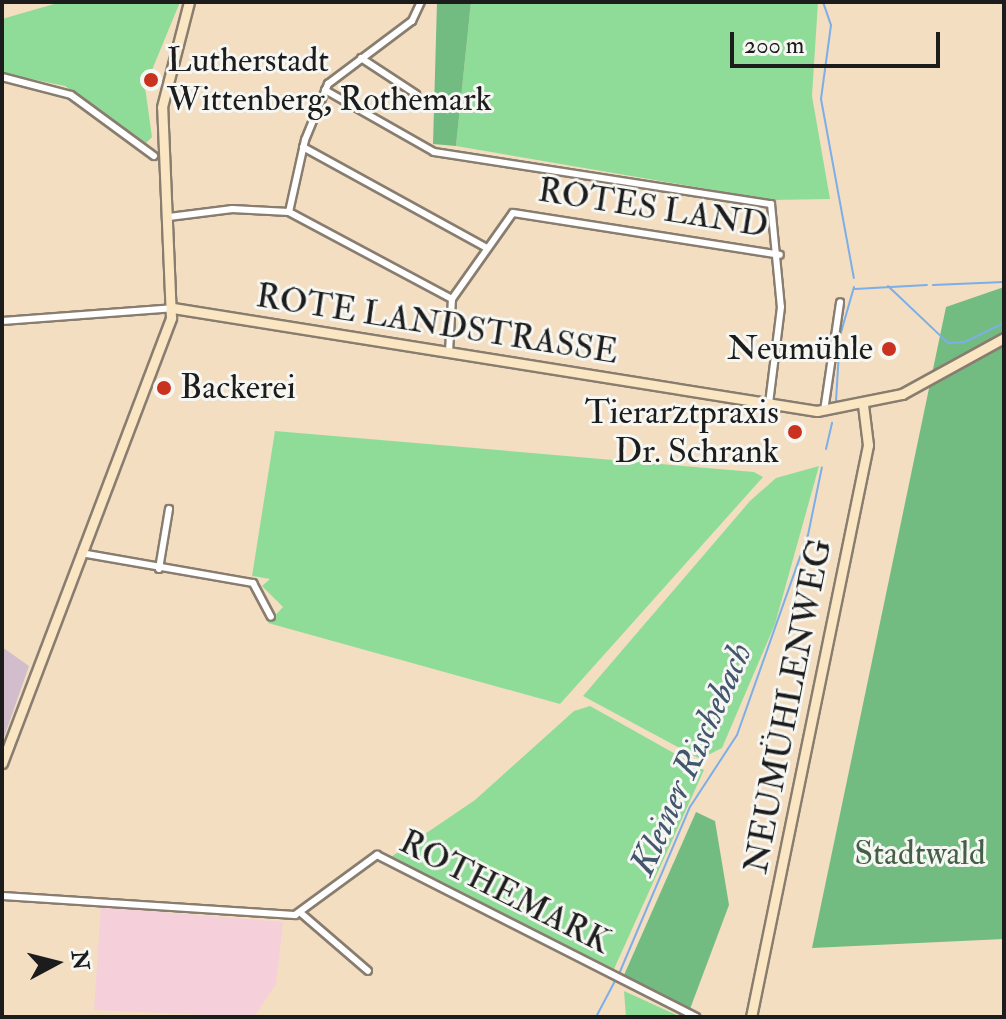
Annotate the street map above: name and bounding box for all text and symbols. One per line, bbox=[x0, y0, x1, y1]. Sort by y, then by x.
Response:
scale bar bbox=[734, 16, 944, 66]
text: 200 m bbox=[744, 30, 804, 61]
place label: Lutherstadt Wittenberg, Rothemark bbox=[167, 40, 492, 120]
marker: Lutherstadt Wittenberg, Rothemark bbox=[142, 71, 160, 89]
street label: ROTES LAND bbox=[535, 170, 771, 246]
street label: ROTE LANDSTRASSE bbox=[253, 275, 621, 373]
place label: Neumühle bbox=[727, 329, 873, 369]
marker: Neumühle bbox=[880, 340, 898, 358]
place label: Backerei bbox=[180, 368, 296, 408]
marker: Backerei bbox=[155, 379, 173, 397]
place label: Tierarztpraxis Dr. Schrank bbox=[585, 392, 779, 472]
marker: Tierarztpraxis Dr. Schrank bbox=[786, 423, 804, 441]
street label: NEUMÜHLENWEG bbox=[736, 535, 840, 877]
water label: Kleiner Rischebach bbox=[621, 636, 761, 882]
street label: ROTHEMARK bbox=[393, 821, 617, 963]
park label: Stadtwald bbox=[854, 834, 986, 874]
north arrow bbox=[16, 923, 96, 1003]
text: N bbox=[65, 949, 95, 972]

